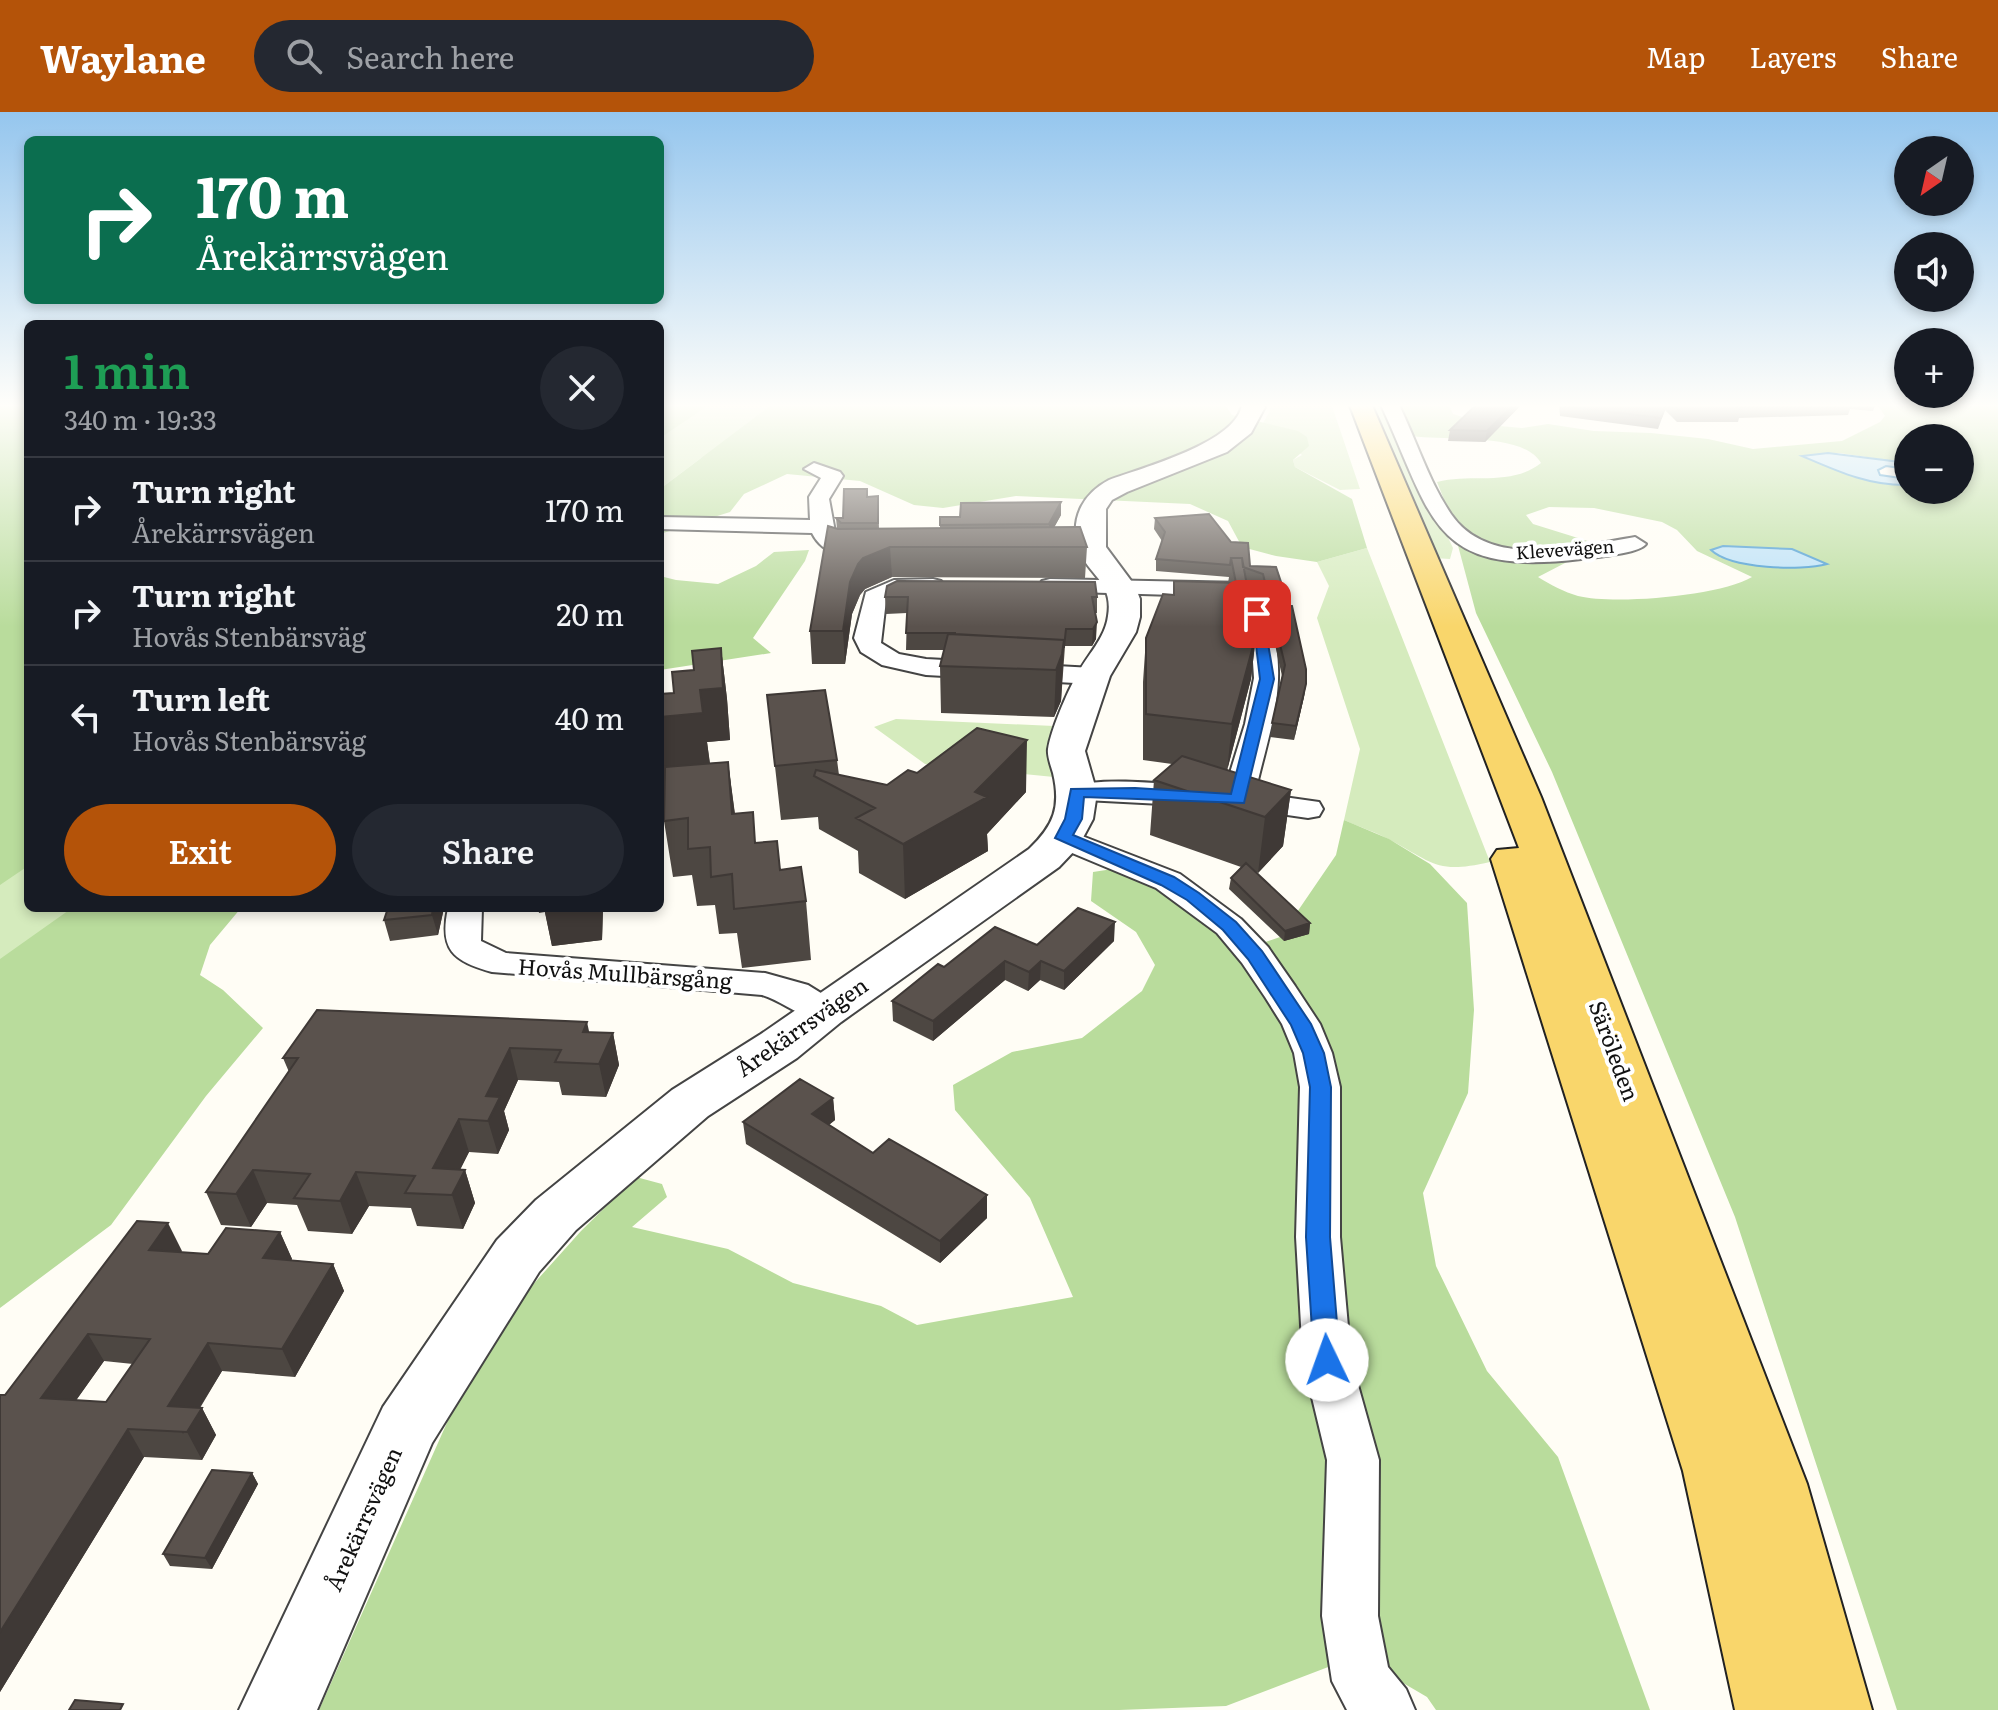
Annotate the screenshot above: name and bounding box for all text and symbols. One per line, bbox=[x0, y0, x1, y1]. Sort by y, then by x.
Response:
search box bbox=[254, 20, 814, 92]
text: Waylane bbox=[40, 28, 206, 85]
icon: search bbox=[282, 34, 326, 78]
text: Search here bbox=[346, 34, 514, 78]
text: Map bbox=[1646, 35, 1705, 77]
text: Layers bbox=[1749, 35, 1836, 77]
text: Share bbox=[1880, 35, 1958, 77]
north arrow bbox=[1894, 136, 1974, 216]
map controls bbox=[1894, 136, 1974, 504]
text: 170 m bbox=[196, 152, 349, 235]
icon: right bbox=[64, 168, 168, 272]
text: Årekärrsvägen bbox=[196, 228, 449, 281]
button: sound bbox=[1894, 232, 1974, 312]
button: + bbox=[1894, 328, 1974, 408]
text: 1 min bbox=[64, 333, 190, 404]
button: close bbox=[540, 346, 624, 430]
text: 340 m · 19:33 bbox=[64, 399, 217, 438]
button: − bbox=[1894, 424, 1974, 504]
text: Turn right bbox=[132, 468, 296, 512]
icon: right bbox=[64, 487, 108, 531]
text: 170 m bbox=[545, 487, 624, 531]
text: Årekärrsvägen bbox=[132, 512, 315, 551]
street label: Klevevägen bbox=[1515, 532, 1615, 565]
text: Turn right bbox=[132, 572, 296, 616]
pin bbox=[1223, 580, 1291, 648]
icon: right bbox=[64, 591, 108, 635]
text: 20 m bbox=[556, 591, 624, 635]
icon: arrive bbox=[1235, 592, 1279, 636]
text: Hovås Stenbärsväg bbox=[132, 616, 366, 655]
text: Turn left bbox=[132, 676, 270, 720]
icon: left bbox=[64, 695, 108, 739]
text: 40 m bbox=[555, 695, 624, 739]
text: Hovås Stenbärsväg bbox=[132, 720, 366, 759]
button: Exit bbox=[64, 804, 336, 896]
button: Share bbox=[352, 804, 624, 896]
street label: Hovås Mullbärsgång bbox=[517, 949, 734, 997]
street label: Årekärrsvägen bbox=[728, 968, 874, 1084]
street label: Säröleden bbox=[1582, 996, 1649, 1105]
position arrow bbox=[1285, 1318, 1369, 1402]
street label: Årekärrsvägen bbox=[316, 1441, 409, 1596]

